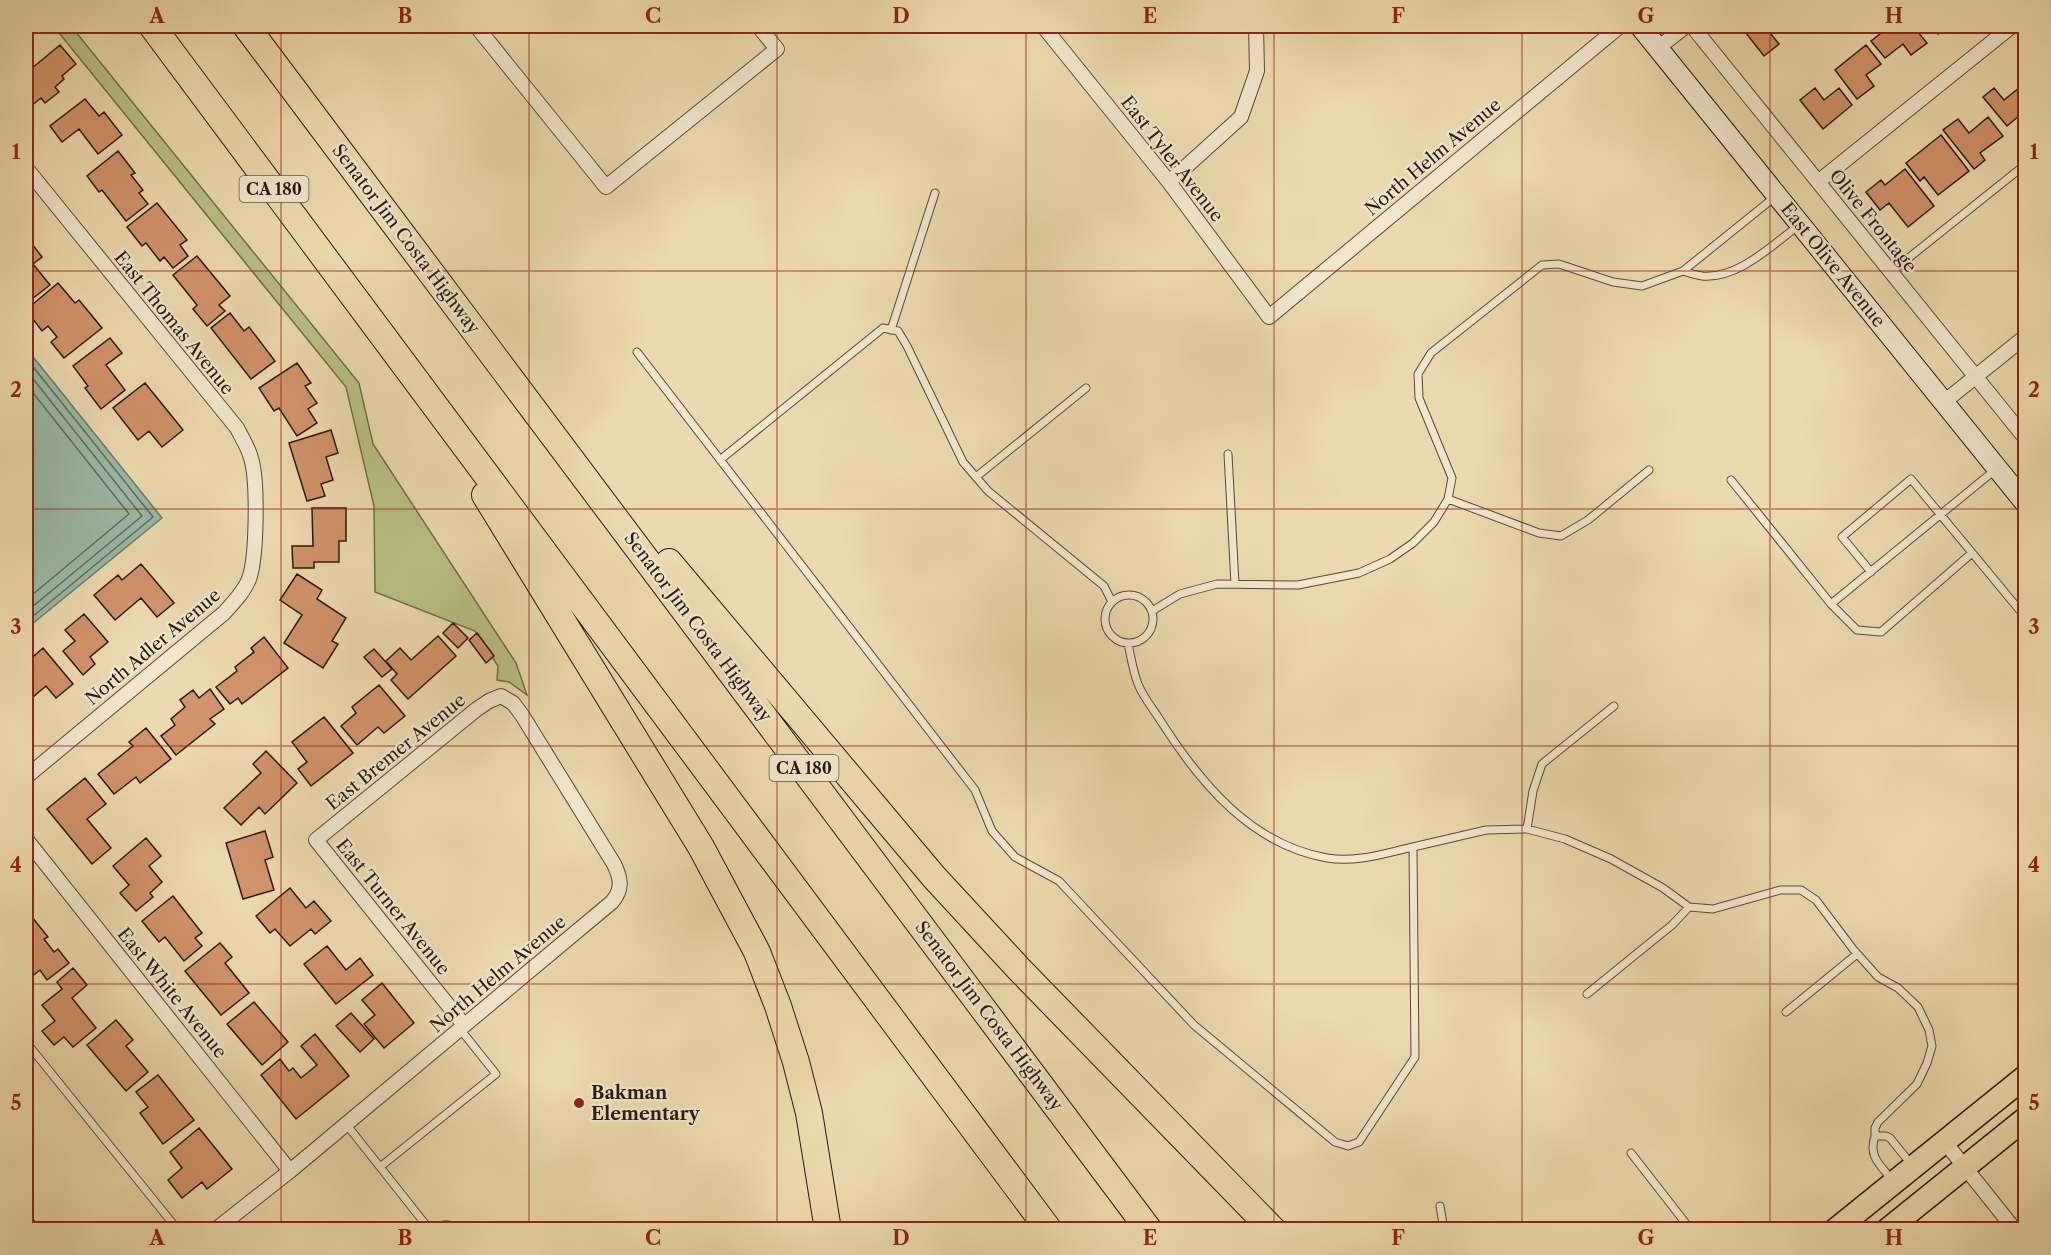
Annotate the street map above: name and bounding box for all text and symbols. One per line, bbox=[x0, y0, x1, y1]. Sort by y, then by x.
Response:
text: A bbox=[148, 4, 165, 28]
text: B bbox=[398, 4, 413, 28]
text: C bbox=[645, 4, 661, 28]
text: D bbox=[892, 4, 910, 28]
text: E bbox=[1143, 4, 1157, 28]
text: F bbox=[1391, 4, 1405, 28]
text: G bbox=[1638, 4, 1655, 28]
text: H bbox=[1885, 4, 1903, 28]
street label: East Tyler Avenue bbox=[1116, 92, 1228, 226]
street label: North Helm Avenue bbox=[1361, 94, 1505, 220]
text: 1 bbox=[12, 140, 21, 164]
street label: Senator Jim Costa Highway bbox=[327, 140, 485, 339]
text: 1 bbox=[2030, 140, 2039, 164]
street label: Olive Frontage bbox=[1825, 165, 1921, 277]
road number: CA 180 bbox=[240, 176, 308, 202]
street label: East Olive Avenue bbox=[1776, 198, 1890, 332]
street label: East Thomas Avenue bbox=[109, 247, 239, 399]
text: 2 bbox=[10, 378, 22, 402]
text: 2 bbox=[2028, 378, 2040, 402]
street label: Senator Jim Costa Highway bbox=[619, 528, 777, 727]
street label: North Adler Avenue bbox=[81, 584, 225, 710]
text: 3 bbox=[10, 615, 22, 639]
text: 3 bbox=[2028, 615, 2040, 639]
street label: East Bremer Avenue bbox=[322, 689, 470, 815]
road number: CA 180 bbox=[770, 755, 838, 781]
street label: East Turner Avenue bbox=[331, 835, 455, 979]
text: 4 bbox=[10, 853, 22, 877]
text: 4 bbox=[2028, 853, 2040, 877]
street label: North Helm Avenue bbox=[426, 911, 570, 1037]
street label: Senator Jim Costa Highway bbox=[910, 917, 1068, 1116]
street label: East White Avenue bbox=[113, 923, 231, 1063]
place label: Bakman Elementary bbox=[591, 1082, 701, 1125]
text: 5 bbox=[10, 1091, 22, 1115]
text: 5 bbox=[2028, 1091, 2040, 1115]
marker: Bakman Elementary bbox=[572, 1096, 586, 1110]
text: A bbox=[148, 1226, 165, 1250]
text: B bbox=[398, 1226, 413, 1250]
text: C bbox=[645, 1226, 661, 1250]
text: D bbox=[892, 1226, 910, 1250]
text: E bbox=[1143, 1226, 1157, 1250]
text: F bbox=[1391, 1226, 1405, 1250]
text: G bbox=[1638, 1226, 1655, 1250]
text: H bbox=[1885, 1226, 1903, 1250]

